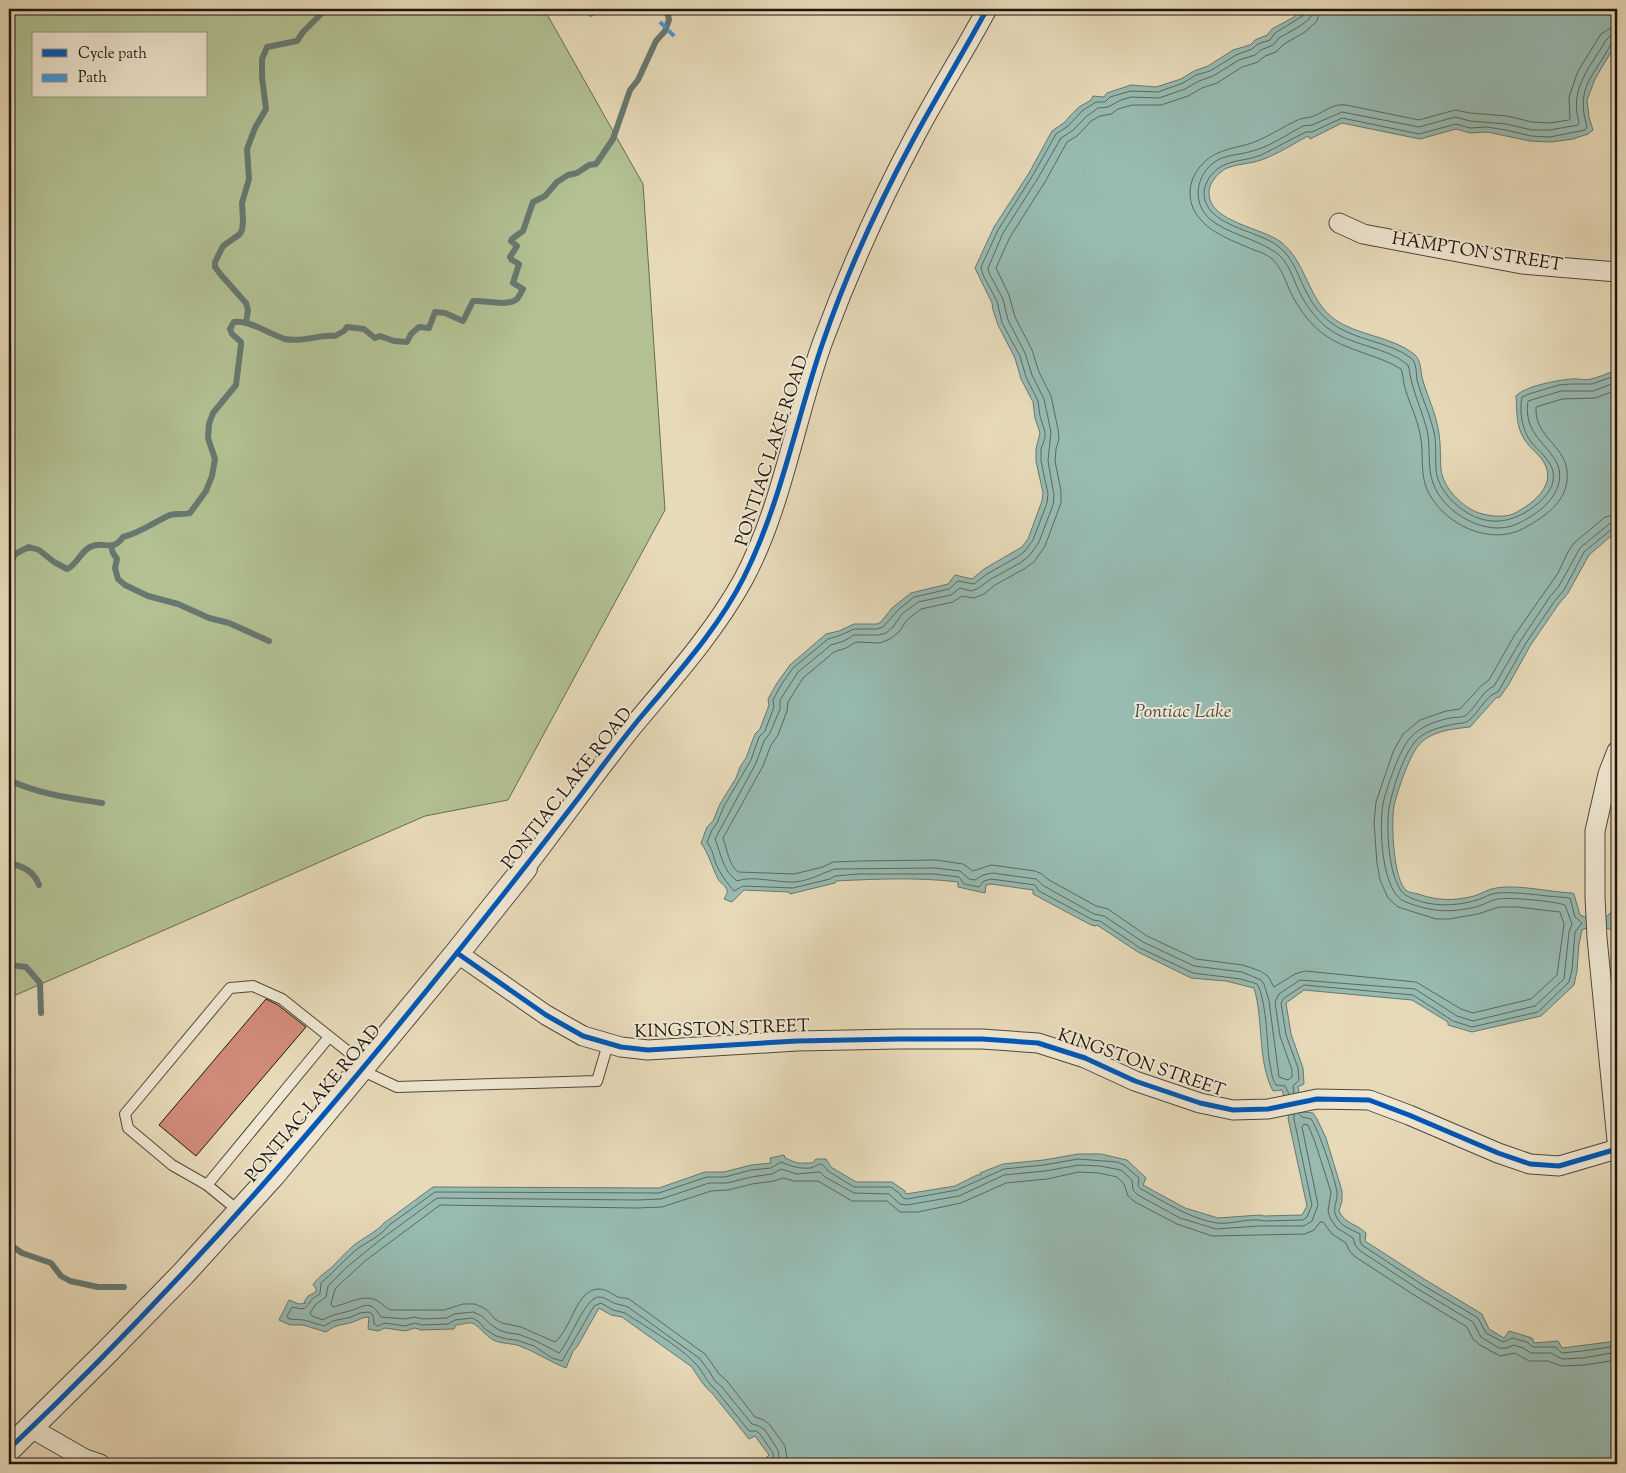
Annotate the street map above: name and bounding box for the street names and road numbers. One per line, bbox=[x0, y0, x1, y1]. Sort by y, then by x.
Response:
street label: HAMPTON STREET bbox=[1390, 227, 1564, 279]
street label: PONTIAC LAKE ROAD bbox=[730, 352, 816, 550]
street label: PONTIAC LAKE ROAD bbox=[496, 703, 640, 875]
street label: KINGSTON STREET bbox=[634, 1014, 810, 1046]
street label: PONTIAC LAKE ROAD bbox=[240, 1019, 388, 1189]
street label: KINGSTON STREET bbox=[1054, 1023, 1228, 1105]

